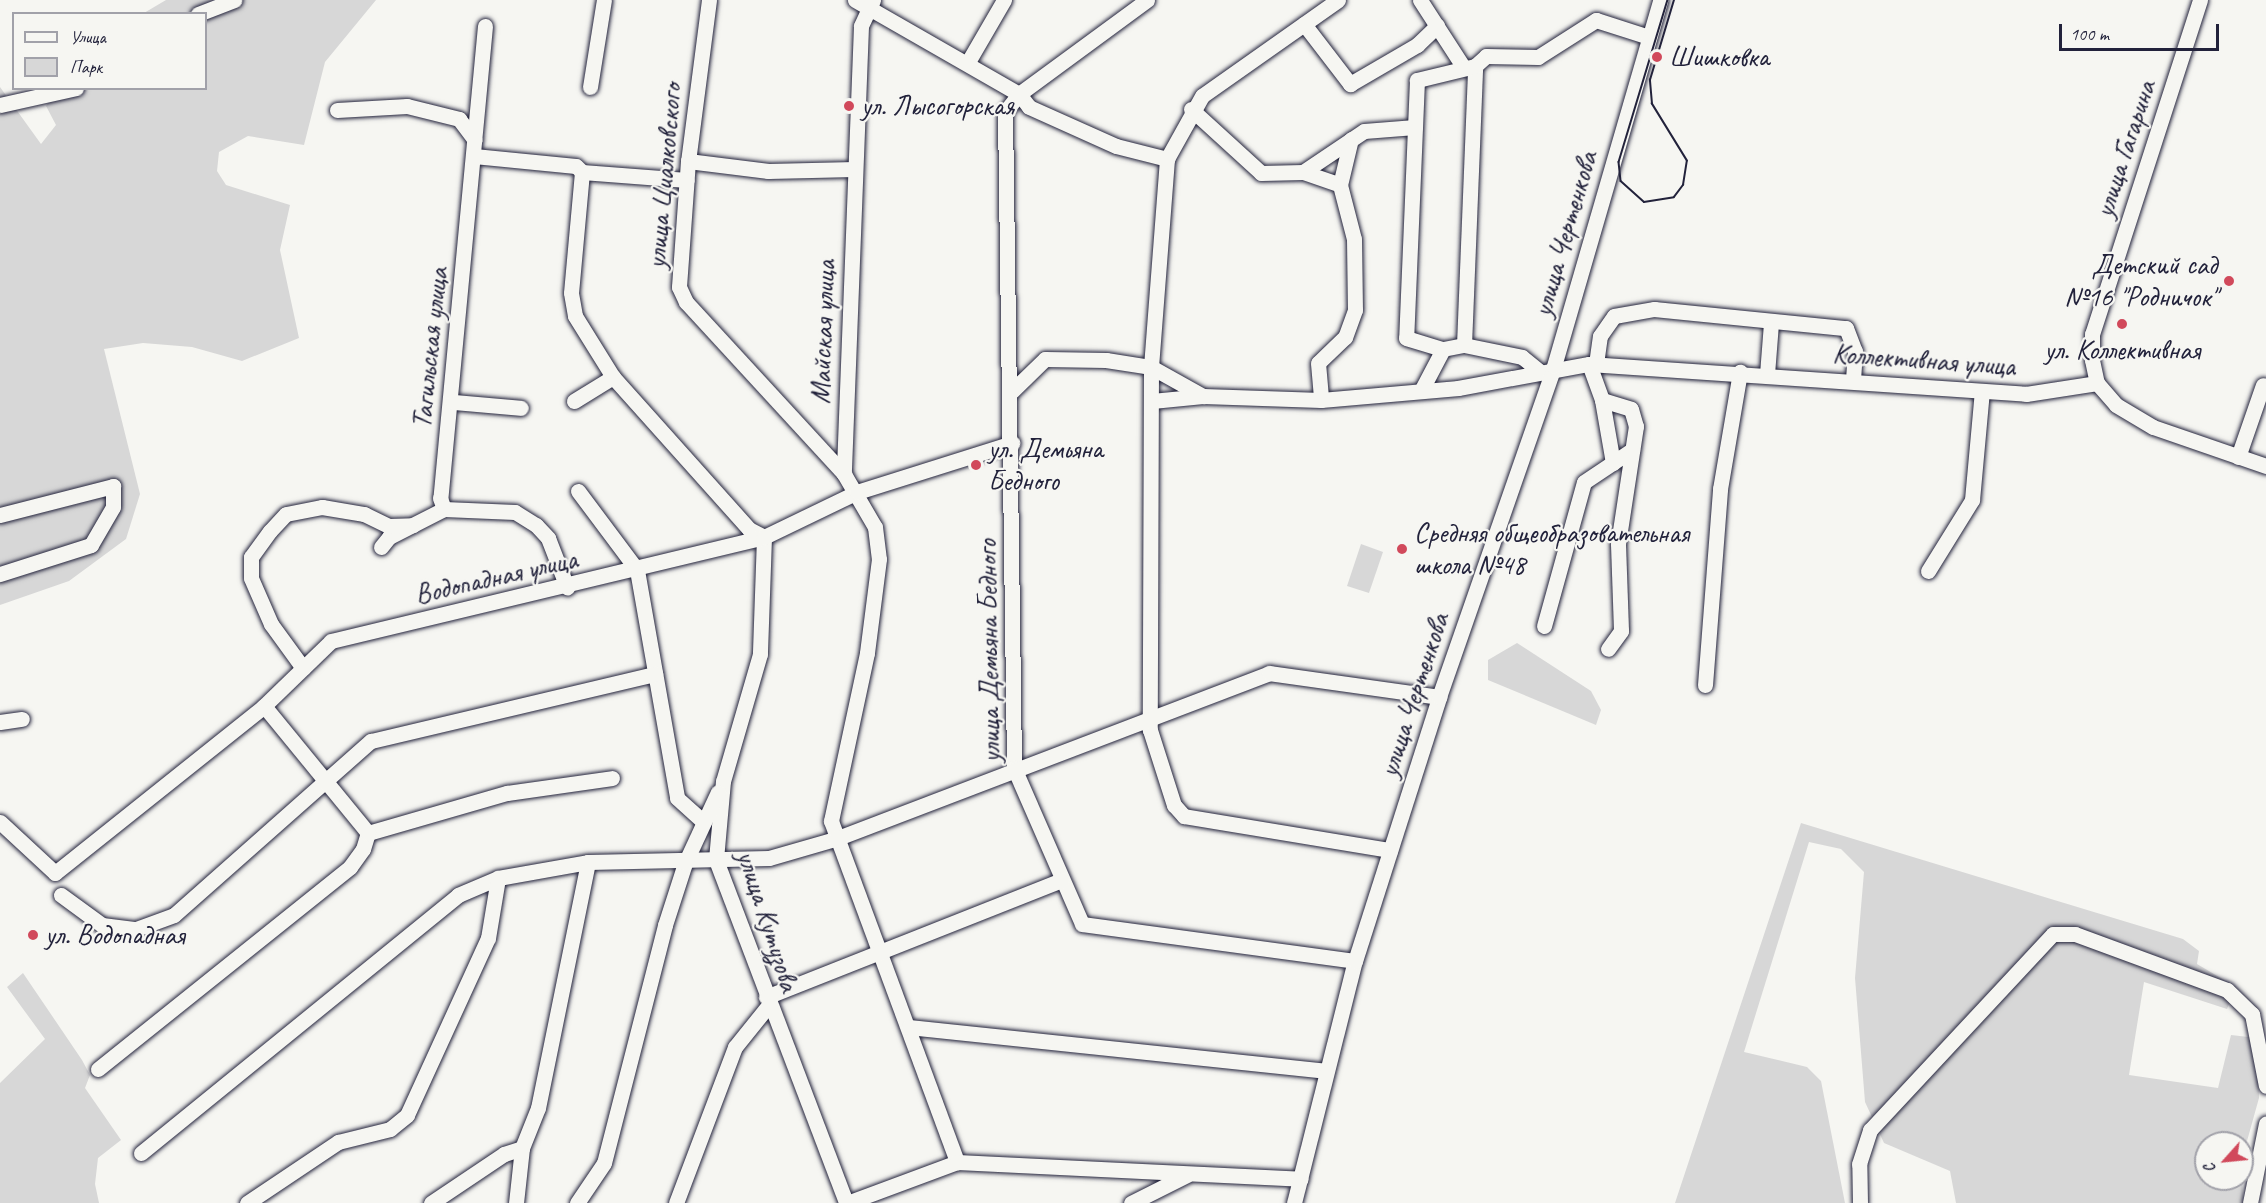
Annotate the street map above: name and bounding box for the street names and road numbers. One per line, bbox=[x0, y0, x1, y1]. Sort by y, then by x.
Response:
street label: улица Гагарина bbox=[2087, 76, 2163, 222]
street label: улица Циалковского bbox=[639, 82, 689, 270]
street label: улица Чертенкова bbox=[1525, 146, 1605, 322]
street label: Майская улица bbox=[804, 259, 842, 405]
street label: Тагильская улица bbox=[405, 265, 455, 431]
street label: Коллективная улица bbox=[1831, 337, 2017, 383]
street label: улица Демьяна Бедного bbox=[970, 540, 1008, 762]
street label: Водопадная улица bbox=[410, 542, 582, 612]
street label: улица Чертенкова bbox=[1371, 607, 1457, 783]
street label: улица Кутузова bbox=[729, 846, 807, 996]

